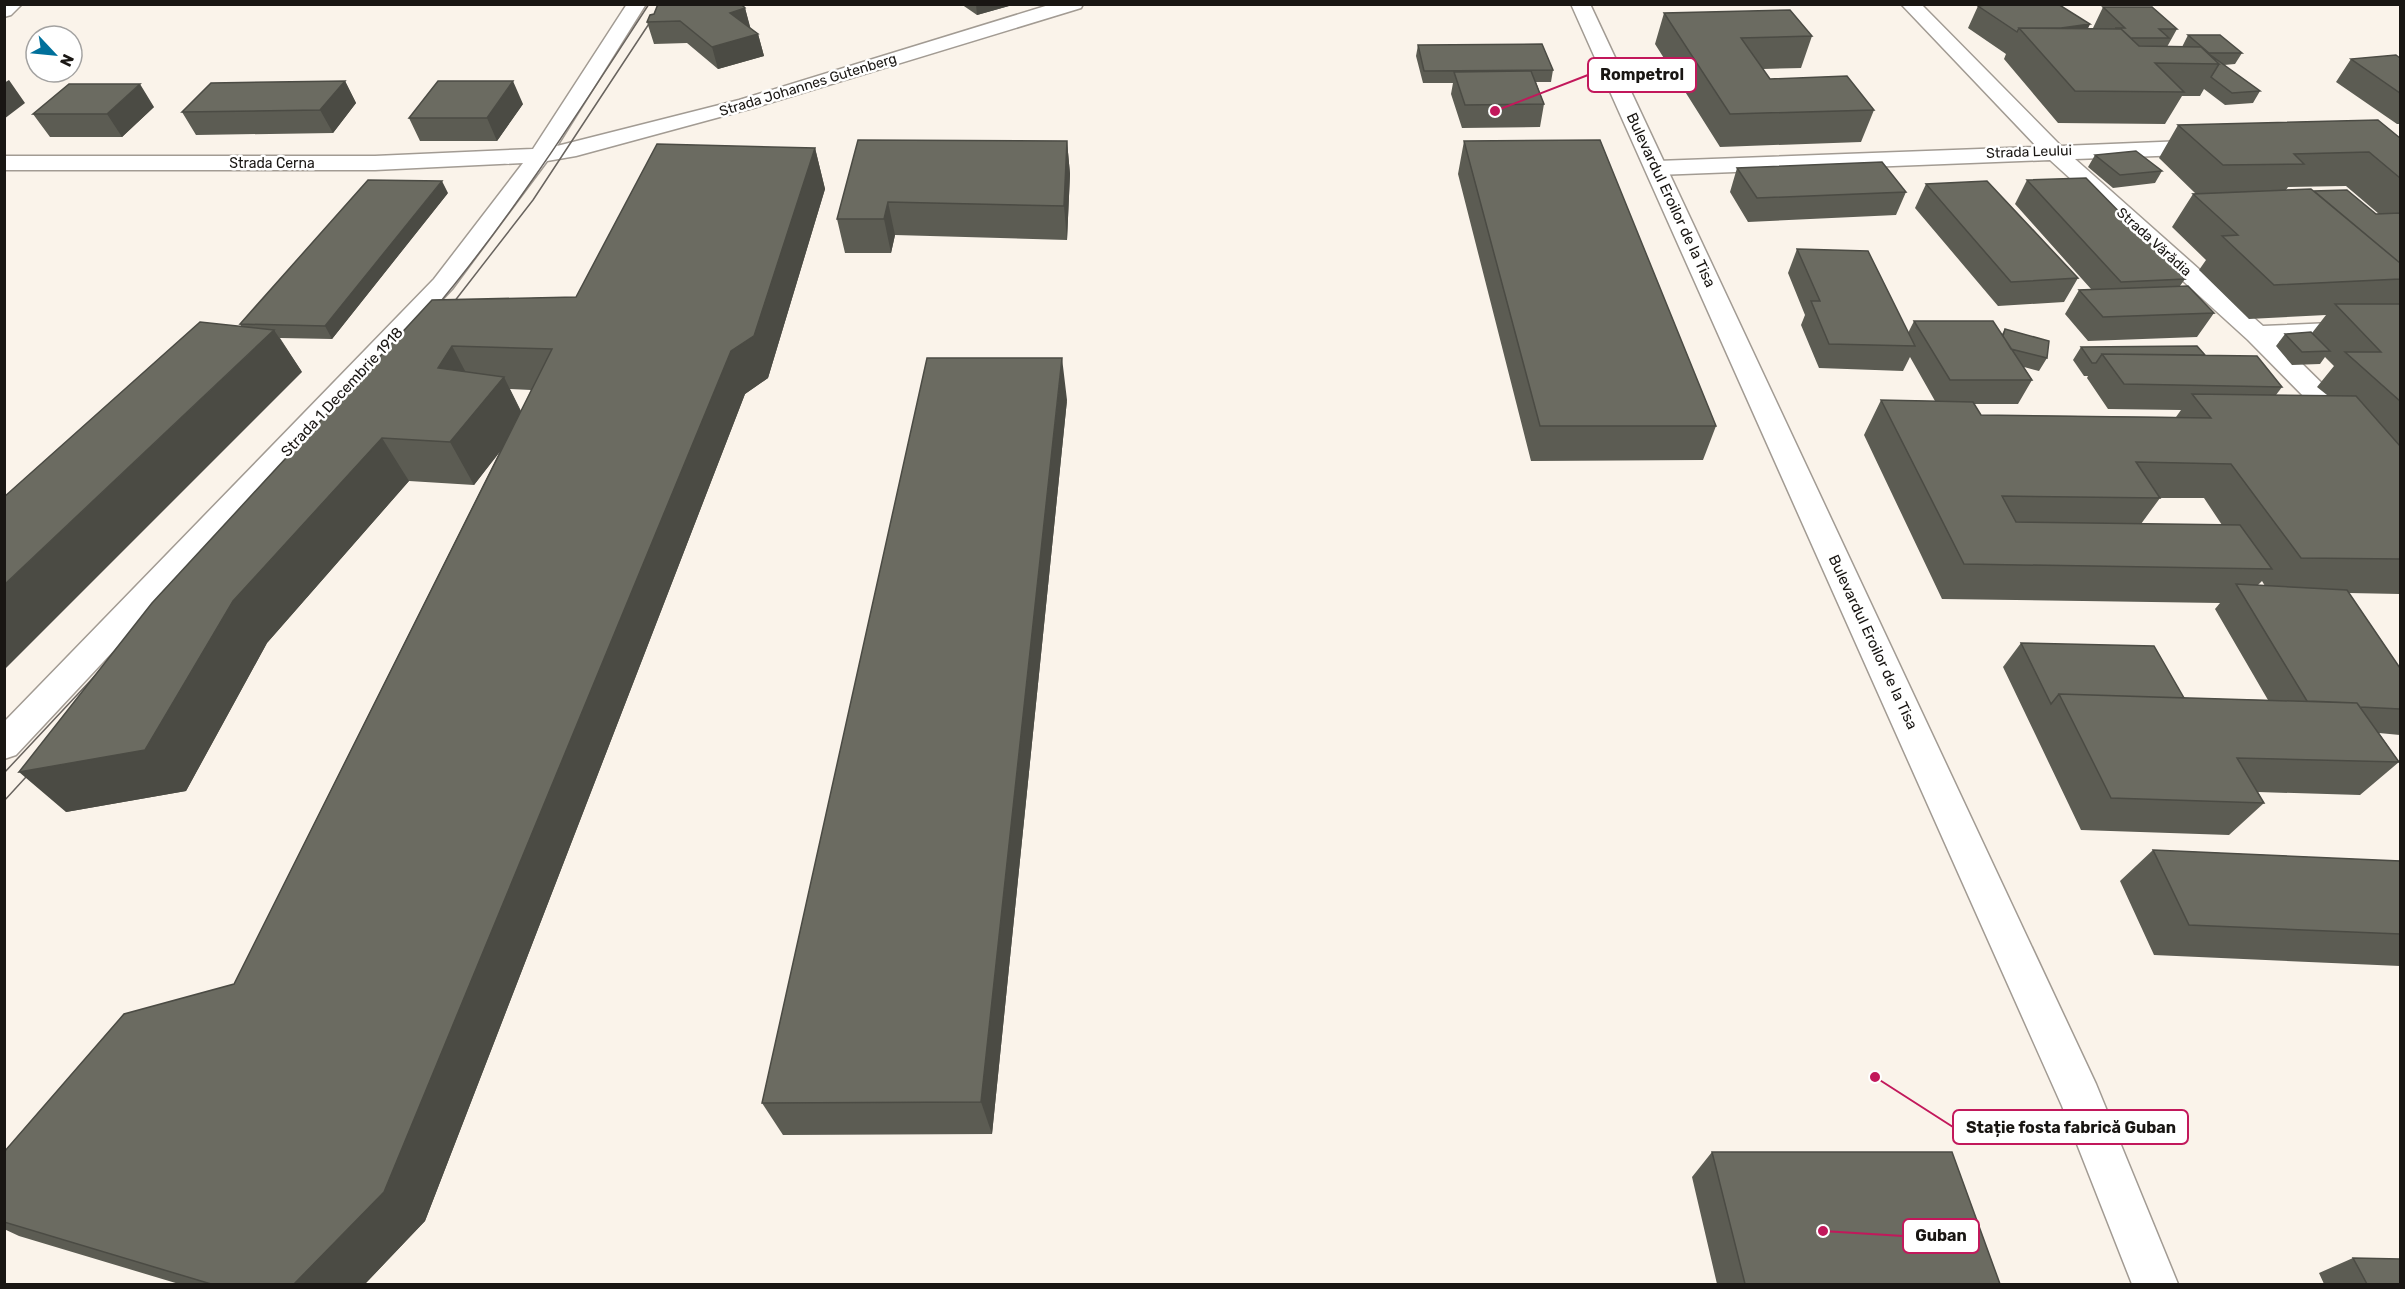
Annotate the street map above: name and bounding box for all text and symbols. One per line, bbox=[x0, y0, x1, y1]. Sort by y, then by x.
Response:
north arrow bbox=[24, 24, 84, 84]
street label: Strada Johannes Gutenberg bbox=[717, 50, 899, 120]
text: N bbox=[56, 51, 78, 70]
callout: Rompetrol bbox=[1588, 58, 1696, 92]
text: Rompetrol bbox=[1600, 65, 1684, 84]
street label: Bulevardul Eroilor de la Tisa bbox=[1623, 110, 1719, 290]
street label: Strada Leului bbox=[1986, 142, 2072, 162]
street label: Strada Cerna bbox=[229, 155, 315, 172]
street label: Strada Vărădia bbox=[2113, 204, 2195, 280]
street label: Strada 1 Decembrie 1918 bbox=[277, 324, 407, 460]
street label: Bulevardul Eroilor de la Tisa bbox=[1825, 552, 1921, 732]
callout: Stație fosta fabrică Guban bbox=[1953, 1110, 2188, 1144]
text: Stație fosta fabrică Guban bbox=[1966, 1118, 2176, 1137]
callout: Guban bbox=[1903, 1219, 1979, 1253]
text: Guban bbox=[1915, 1226, 1967, 1245]

